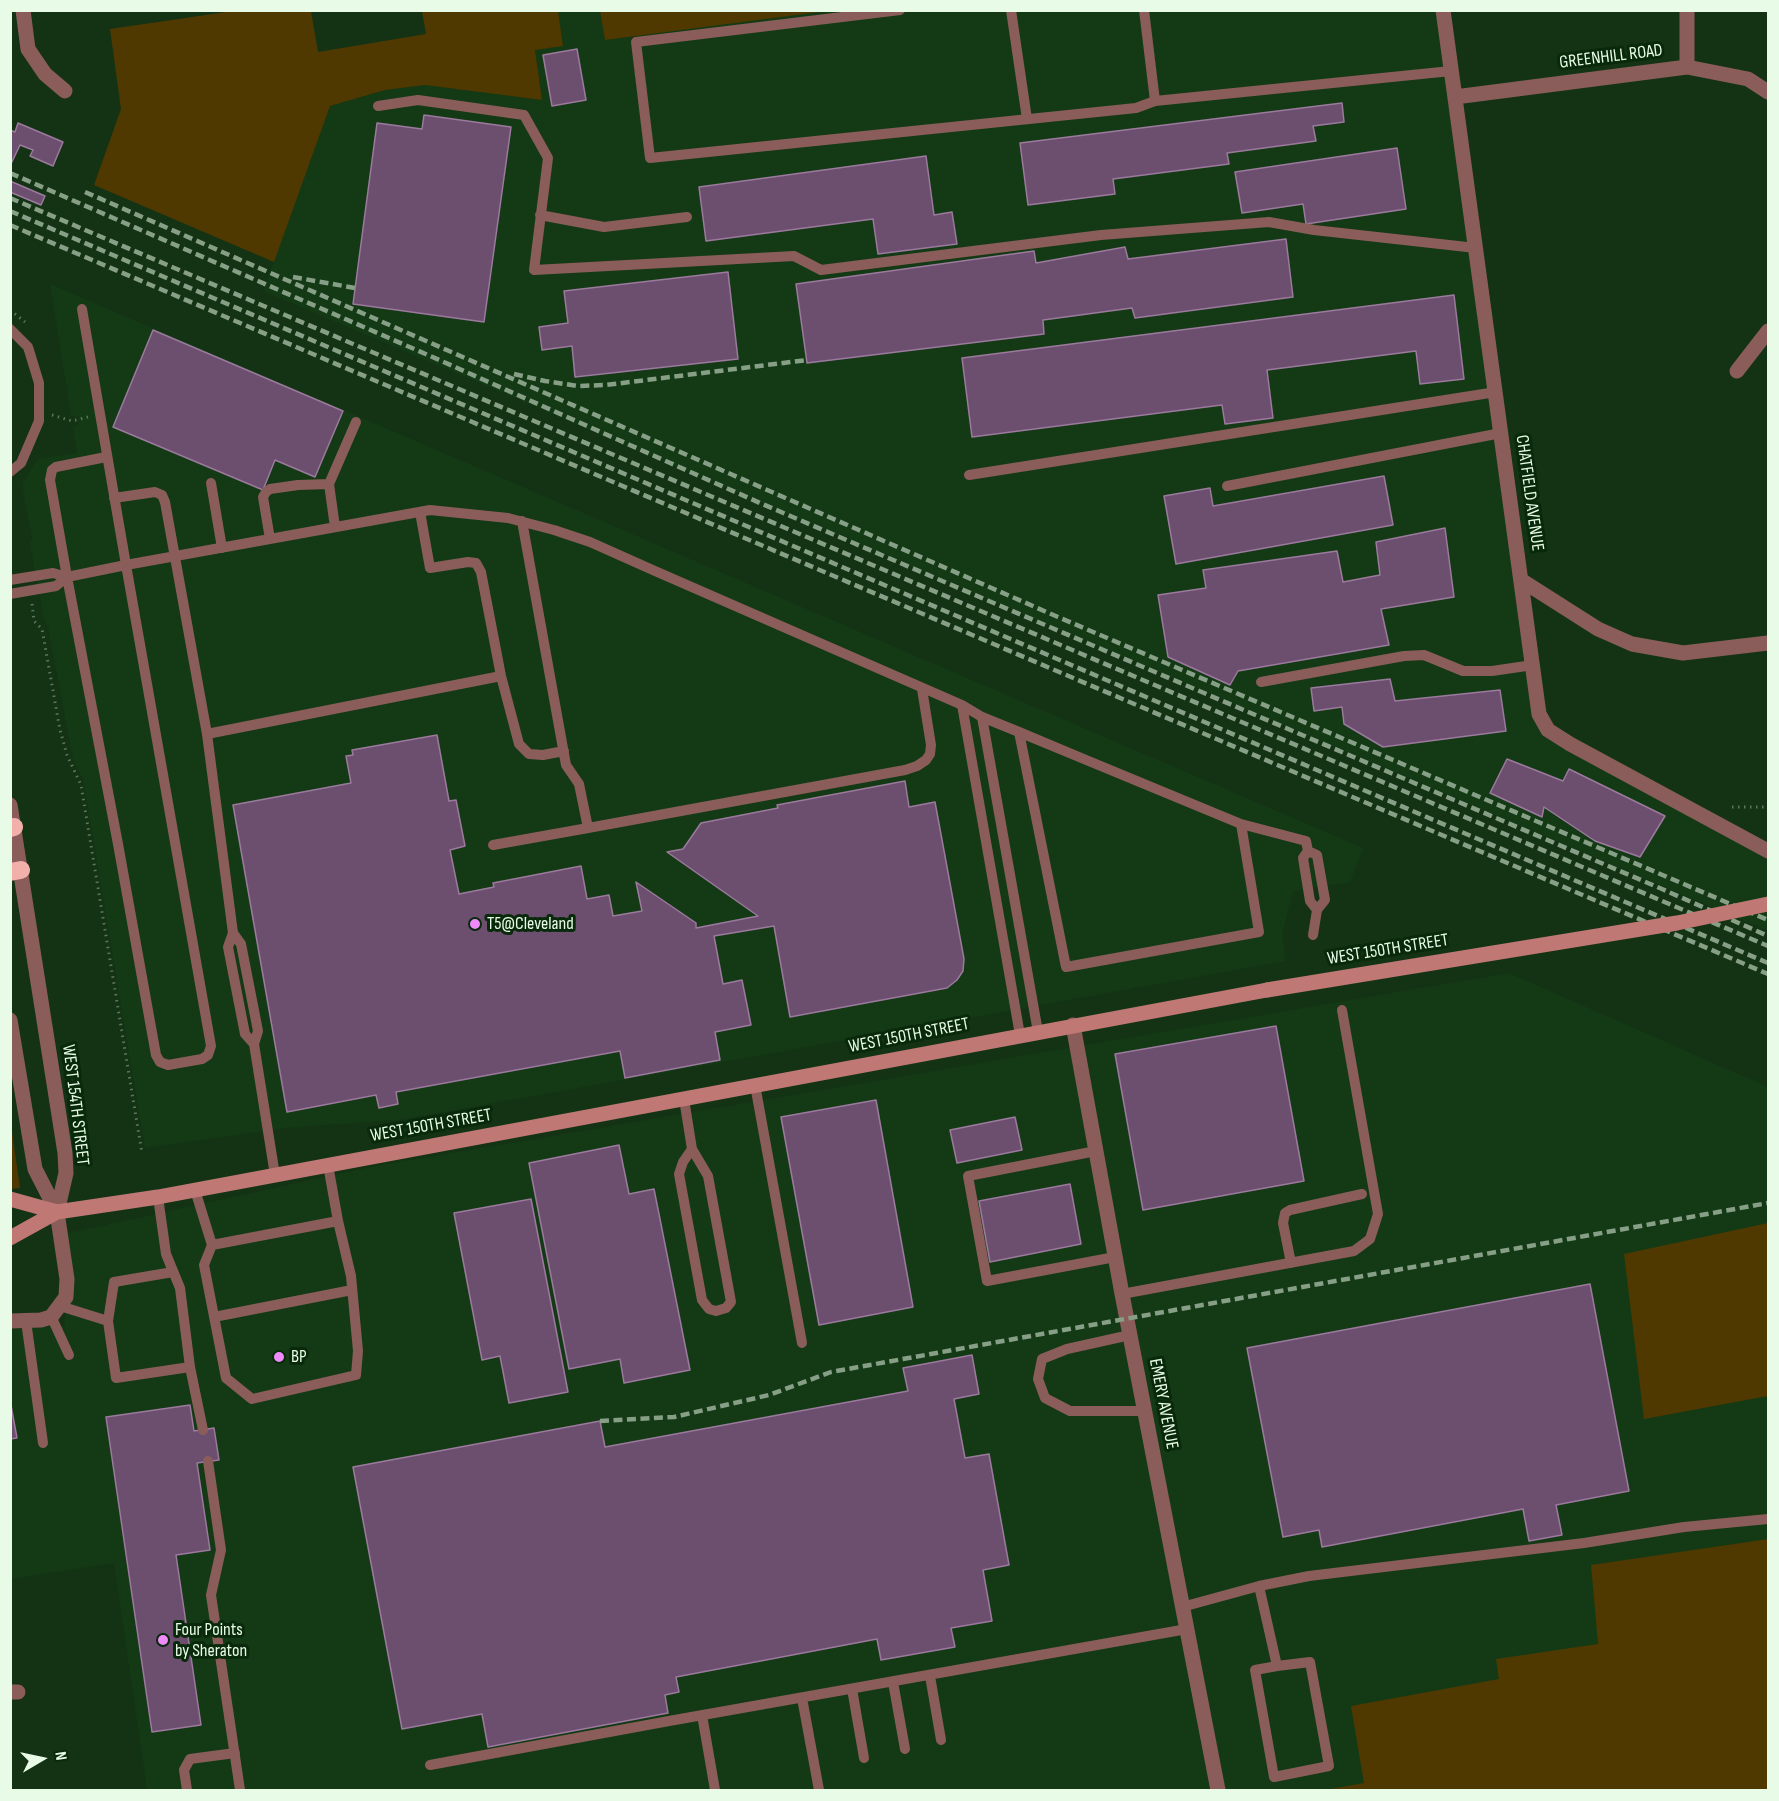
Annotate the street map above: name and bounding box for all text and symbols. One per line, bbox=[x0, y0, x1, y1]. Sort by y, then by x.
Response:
street label: GREENHILL ROAD bbox=[1558, 40, 1664, 74]
street label: CHATFIELD AVENUE bbox=[1510, 434, 1548, 552]
place label: T5@Cleveland bbox=[487, 913, 574, 935]
marker: T5@Cleveland bbox=[468, 917, 482, 931]
street label: WEST 150TH STREET bbox=[1326, 930, 1450, 970]
street label: WEST 150TH STREET bbox=[847, 1014, 971, 1058]
street label: WEST 154TH STREET bbox=[57, 1043, 93, 1167]
street label: WEST 150TH STREET bbox=[369, 1105, 493, 1147]
place label: BP bbox=[291, 1346, 307, 1368]
marker: BP bbox=[272, 1350, 286, 1364]
street label: EMERY AVENUE bbox=[1144, 1357, 1182, 1451]
place label: Four Points by Sheraton bbox=[175, 1619, 247, 1662]
marker: Four Points by Sheraton bbox=[156, 1633, 170, 1647]
north arrow bbox=[12, 1729, 72, 1789]
text: N bbox=[50, 1750, 70, 1762]

